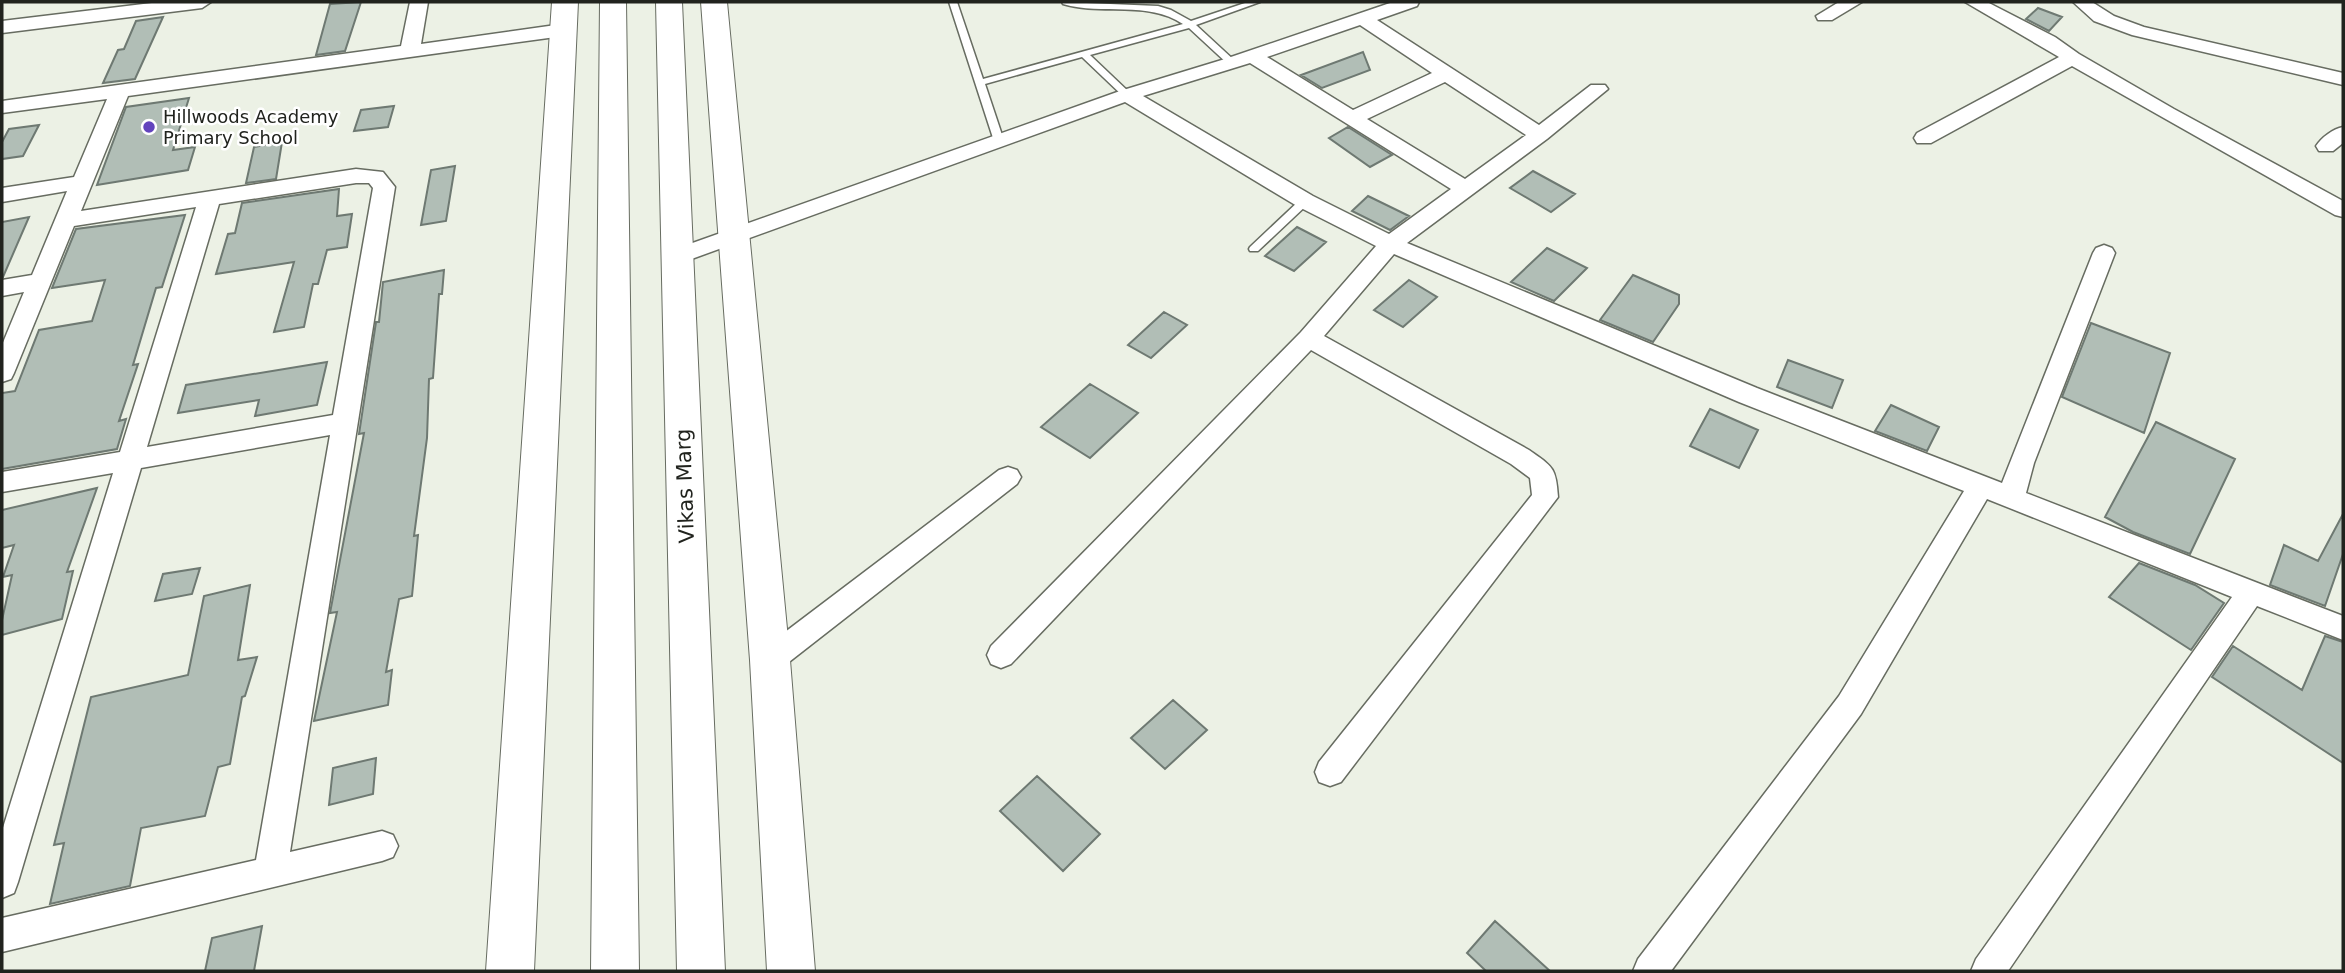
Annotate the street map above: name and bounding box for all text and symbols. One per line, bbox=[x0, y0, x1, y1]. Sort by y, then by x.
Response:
place label: Hillwoods Academy Primary School bbox=[163, 106, 339, 148]
marker: Hillwoods Academy Primary School bbox=[141, 119, 157, 135]
street label: Vikas Marg bbox=[671, 428, 699, 544]

